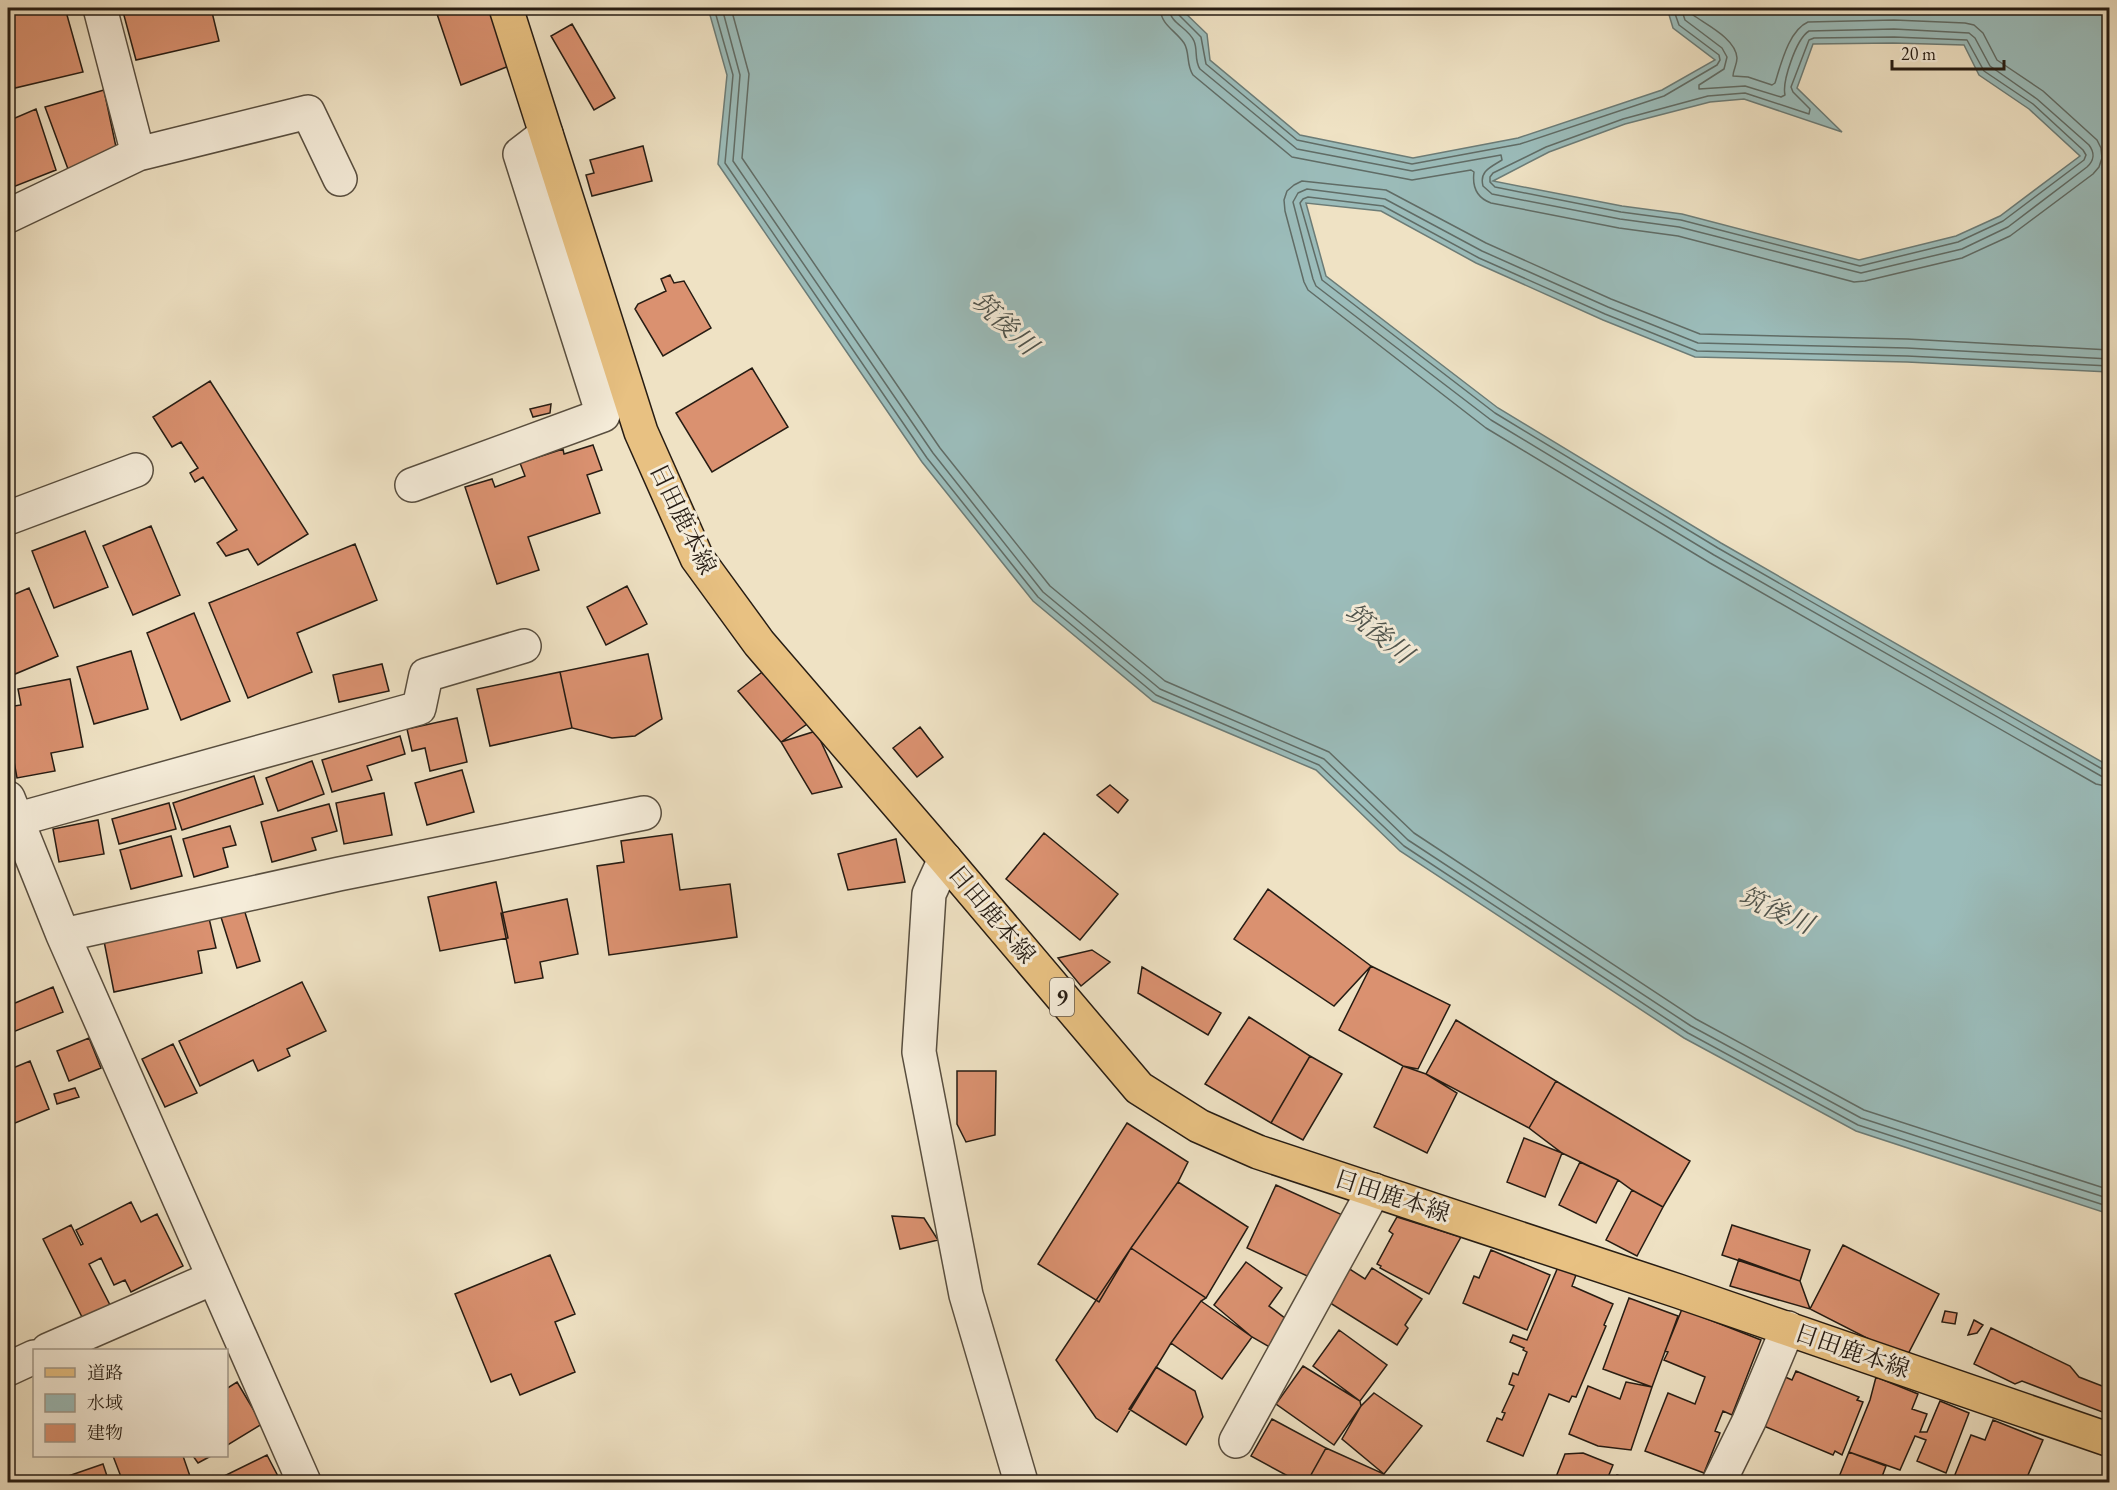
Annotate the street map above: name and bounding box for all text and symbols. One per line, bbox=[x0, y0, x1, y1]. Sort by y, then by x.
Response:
scale bar bbox=[1892, 33, 2004, 71]
text: 20 m bbox=[1901, 42, 1936, 65]
water label: 筑後川 bbox=[965, 284, 1047, 364]
street label: 日田鹿本線 bbox=[643, 458, 724, 580]
water label: 筑後川 bbox=[1338, 595, 1422, 673]
street label: 日田鹿本線 bbox=[942, 858, 1043, 970]
water label: 筑後川 bbox=[1733, 879, 1821, 943]
road number: 9 bbox=[1050, 978, 1074, 1016]
street label: 日田鹿本線 bbox=[1330, 1162, 1454, 1229]
street label: 日田鹿本線 bbox=[1790, 1316, 1914, 1385]
legend bbox=[33, 1349, 228, 1457]
text: 道路 bbox=[87, 1361, 123, 1384]
text: 水域 bbox=[87, 1391, 123, 1414]
text: 建物 bbox=[87, 1421, 123, 1444]

